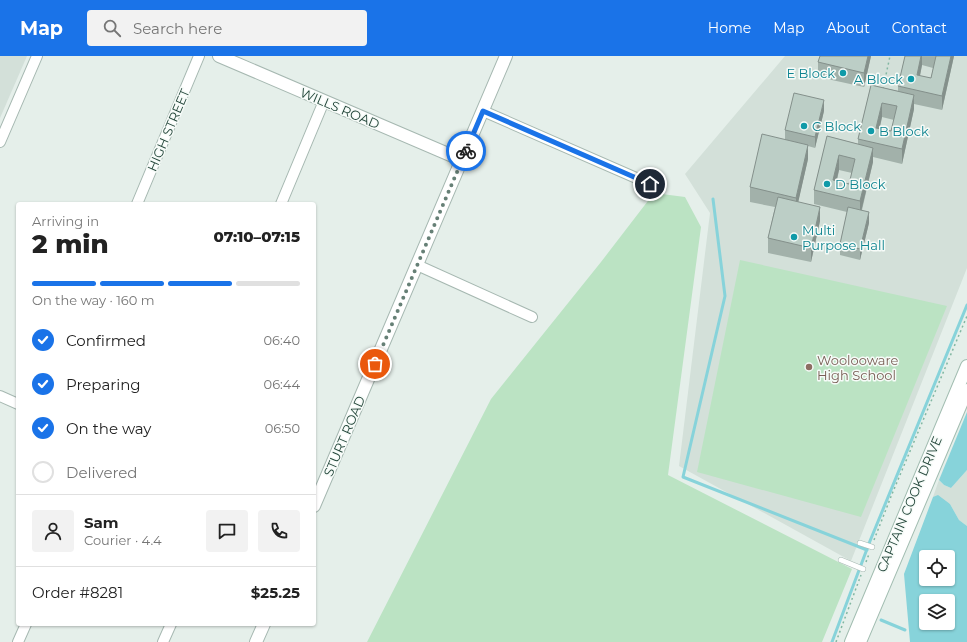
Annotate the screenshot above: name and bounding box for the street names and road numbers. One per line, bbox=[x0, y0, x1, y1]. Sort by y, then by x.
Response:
street label: WILLS ROAD bbox=[298, 84, 382, 132]
street label: HIGH STREET bbox=[143, 86, 193, 174]
street label: STURT ROAD bbox=[320, 393, 368, 479]
street label: CAPTAIN COOK DRIVE bbox=[873, 434, 945, 574]

